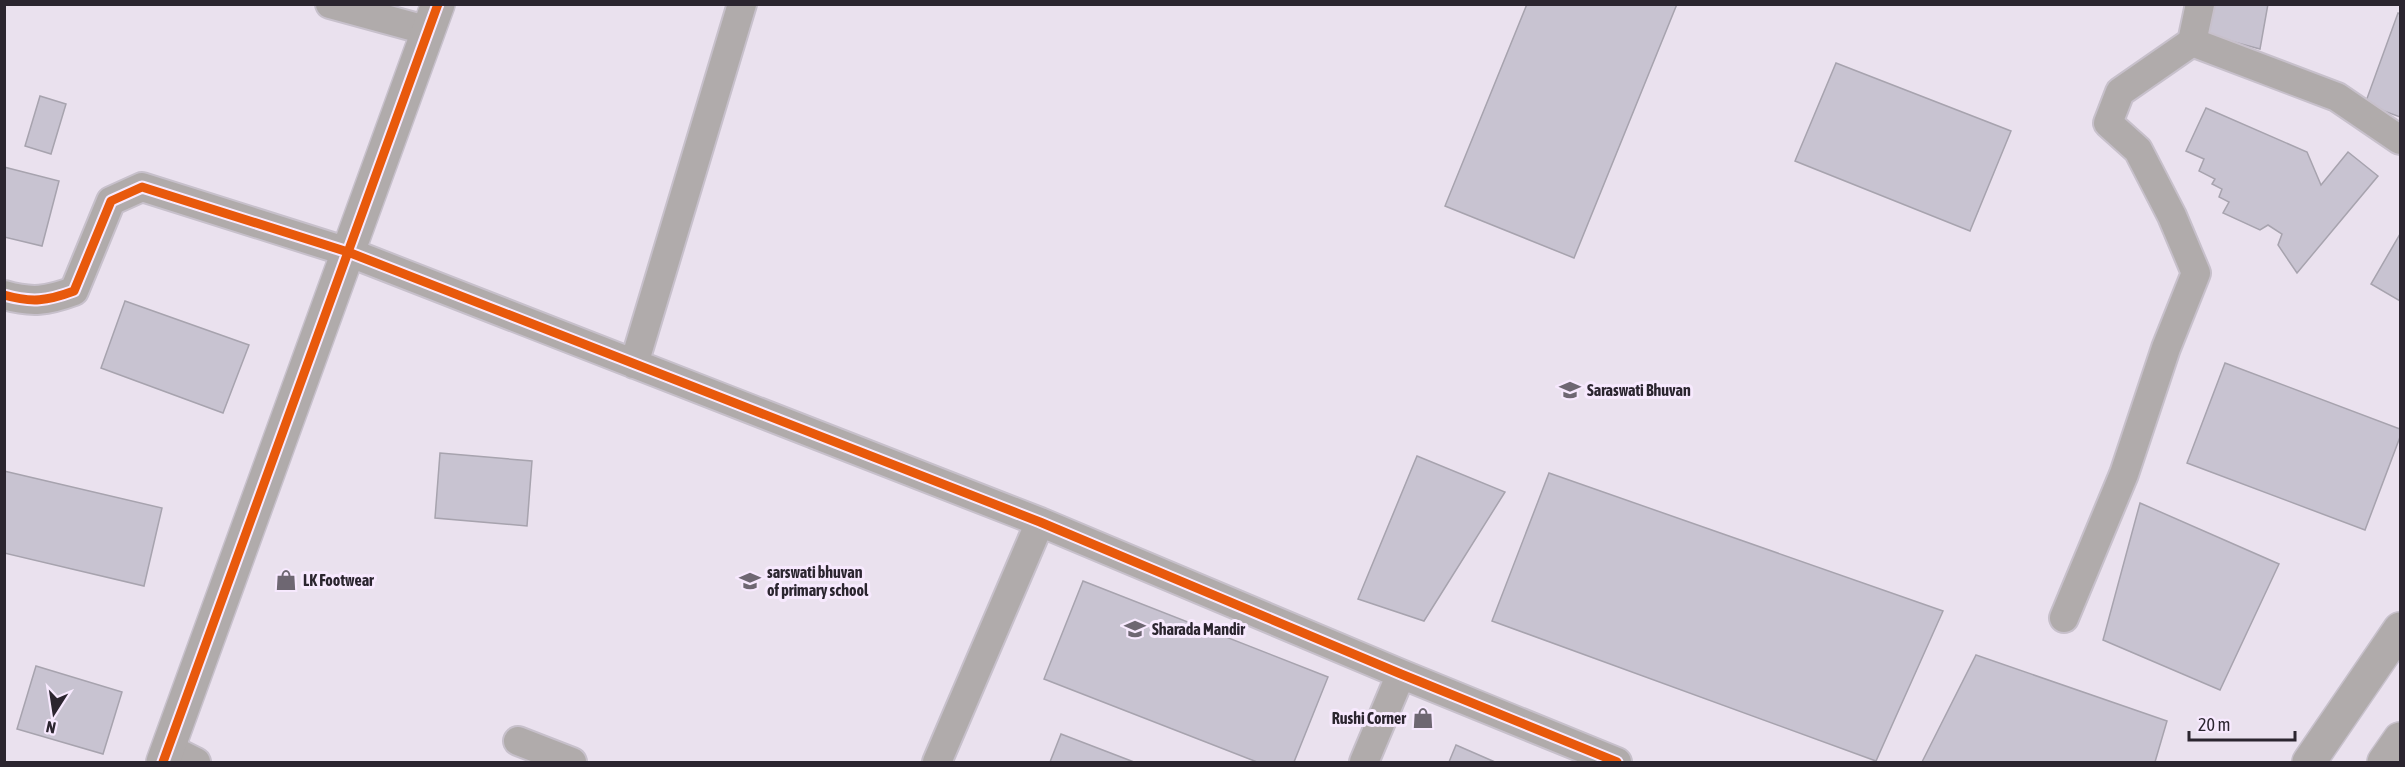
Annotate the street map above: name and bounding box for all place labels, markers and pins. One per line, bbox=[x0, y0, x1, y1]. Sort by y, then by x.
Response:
school or university icon: Saraswati Bhuvan bbox=[1558, 378, 1582, 402]
place label: Saraswati Bhuvan bbox=[1587, 381, 1691, 399]
place label: sarswati bhuvan of primary school bbox=[767, 563, 869, 599]
shop icon: LK Footwear bbox=[274, 568, 298, 592]
school or university icon: sarswati bhuvan of primary school bbox=[738, 569, 762, 593]
place label: LK Footwear bbox=[303, 571, 374, 589]
school or university icon: Sharada Mandir bbox=[1123, 617, 1147, 641]
place label: Sharada Mandir bbox=[1152, 620, 1245, 638]
shop icon: Rushi Corner bbox=[1411, 706, 1435, 730]
place label: Rushi Corner bbox=[1332, 709, 1406, 727]

